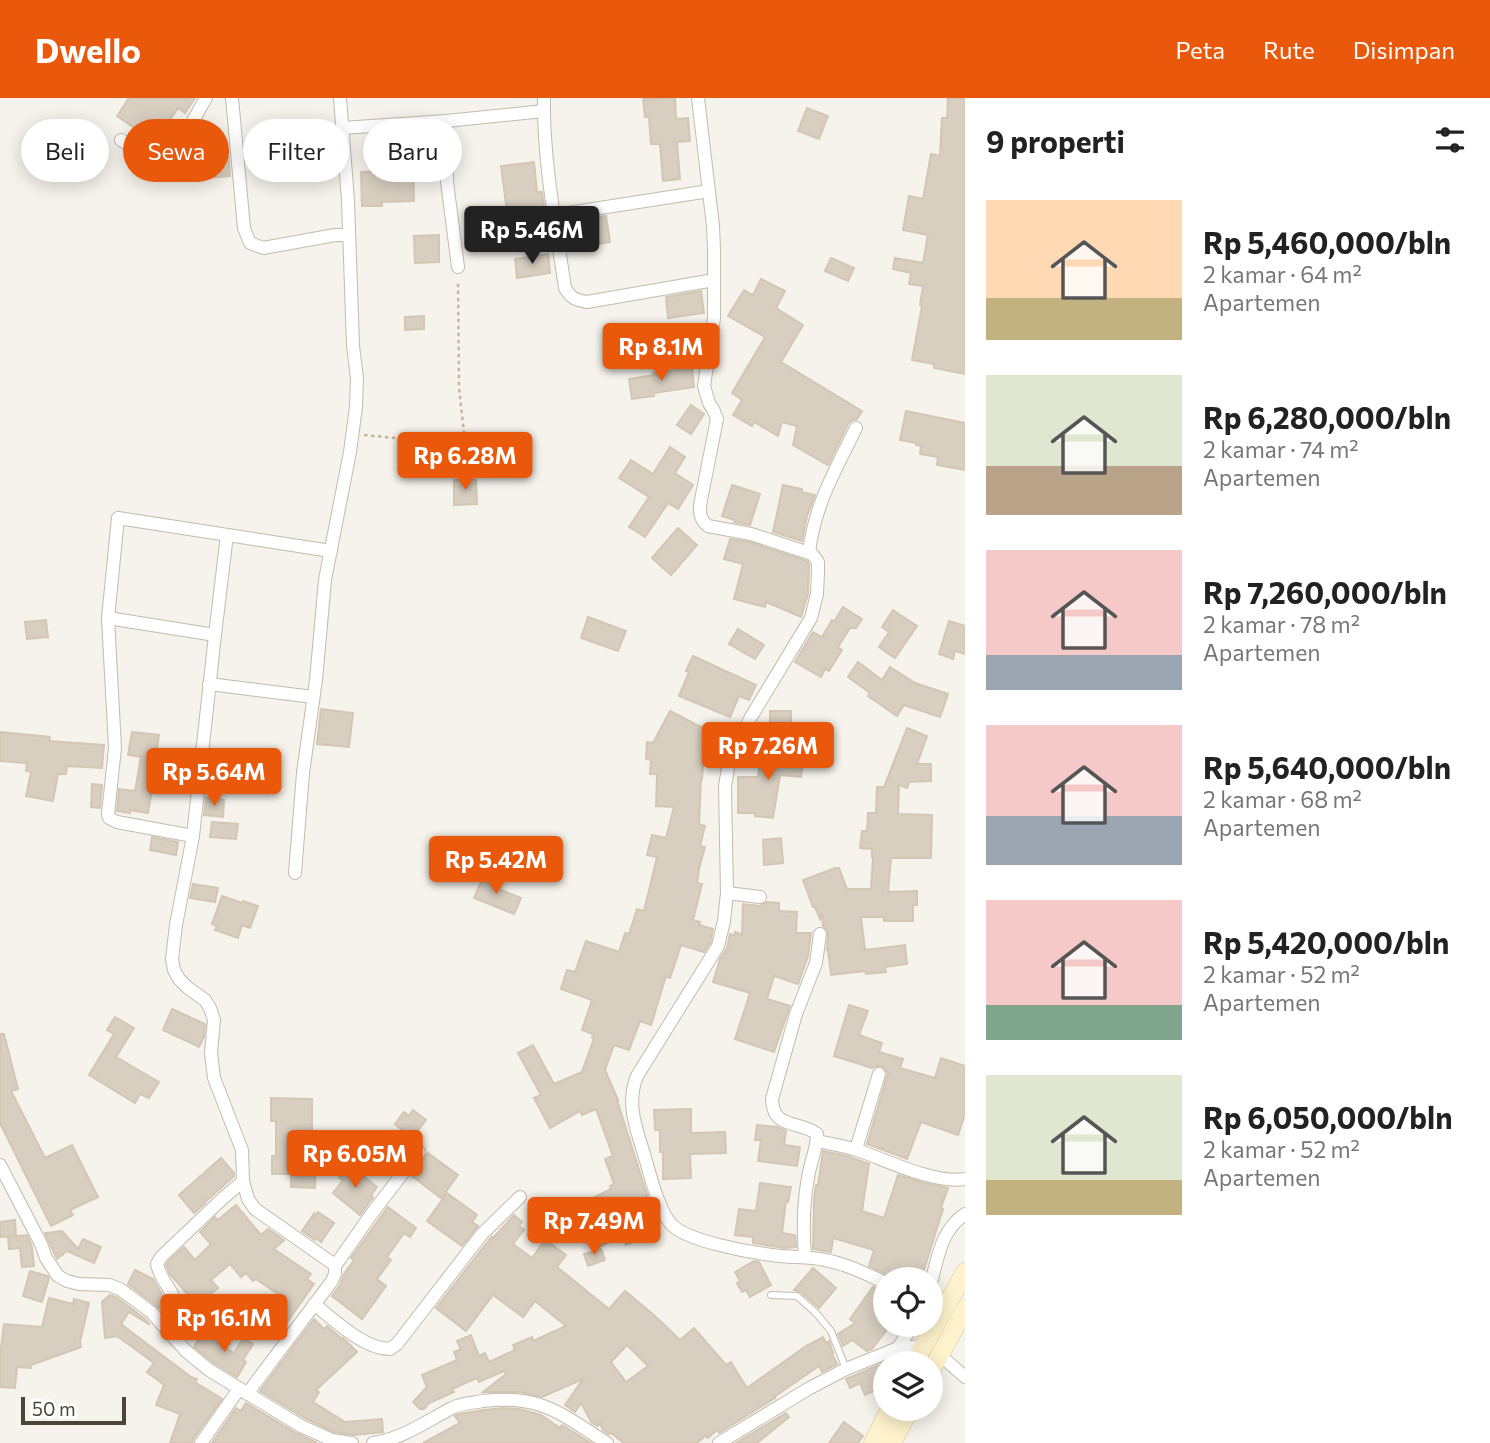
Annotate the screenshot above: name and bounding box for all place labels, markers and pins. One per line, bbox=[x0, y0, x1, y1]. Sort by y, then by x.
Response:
pin: Rp 5.46M bbox=[460, 206, 604, 266]
pin: Rp 8.1M bbox=[596, 324, 726, 383]
pin: Rp 6.28M bbox=[393, 432, 537, 492]
pin: Rp 7.26M bbox=[696, 722, 840, 782]
pin: Rp 5.64M bbox=[142, 748, 286, 808]
pin: Rp 5.42M bbox=[424, 836, 568, 896]
pin: Rp 6.05M bbox=[283, 1130, 427, 1190]
pin: Rp 7.49M bbox=[522, 1198, 666, 1257]
pin: Rp 16.1M bbox=[152, 1294, 296, 1354]

